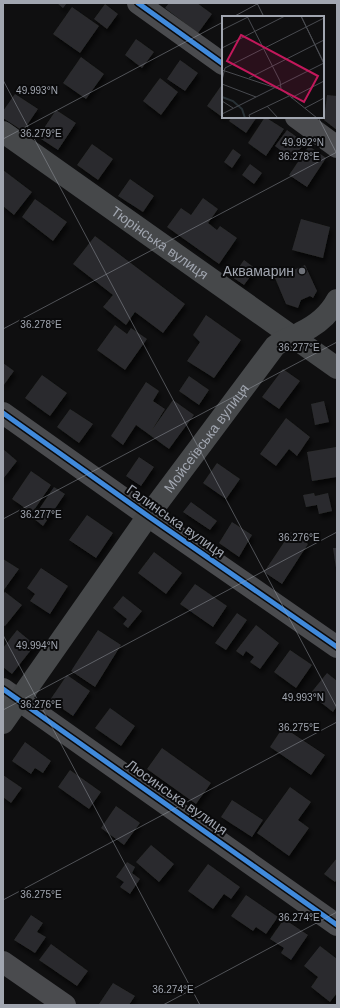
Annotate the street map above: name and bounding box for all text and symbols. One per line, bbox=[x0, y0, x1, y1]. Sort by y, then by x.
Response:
inset map bbox=[222, 16, 324, 118]
text: 49.993°N bbox=[16, 85, 58, 96]
text: 36.279°E bbox=[20, 128, 62, 139]
text: 49.992°N bbox=[282, 137, 324, 148]
text: 36.278°E bbox=[278, 151, 320, 162]
street label: Тюрінська вулиця bbox=[108, 203, 211, 283]
place label: Аквамарин bbox=[223, 263, 294, 279]
marker: Аквамарин bbox=[297, 266, 307, 276]
text: 36.278°E bbox=[20, 319, 62, 330]
text: 36.277°E bbox=[278, 342, 320, 353]
street label: Мойсеївська вулиця bbox=[161, 381, 252, 495]
street label: Галинська вулиця bbox=[124, 481, 228, 561]
text: 36.277°E bbox=[20, 509, 62, 520]
text: 36.276°E bbox=[278, 532, 320, 543]
text: 49.994°N bbox=[16, 640, 58, 651]
text: 49.993°N bbox=[282, 692, 324, 703]
text: 36.276°E bbox=[20, 699, 62, 710]
text: 36.275°E bbox=[278, 722, 320, 733]
street label: Люсинська вулиця bbox=[123, 756, 231, 838]
text: 36.275°E bbox=[20, 889, 62, 900]
text: 36.274°E bbox=[278, 912, 320, 923]
text: 36.274°E bbox=[152, 984, 194, 995]

